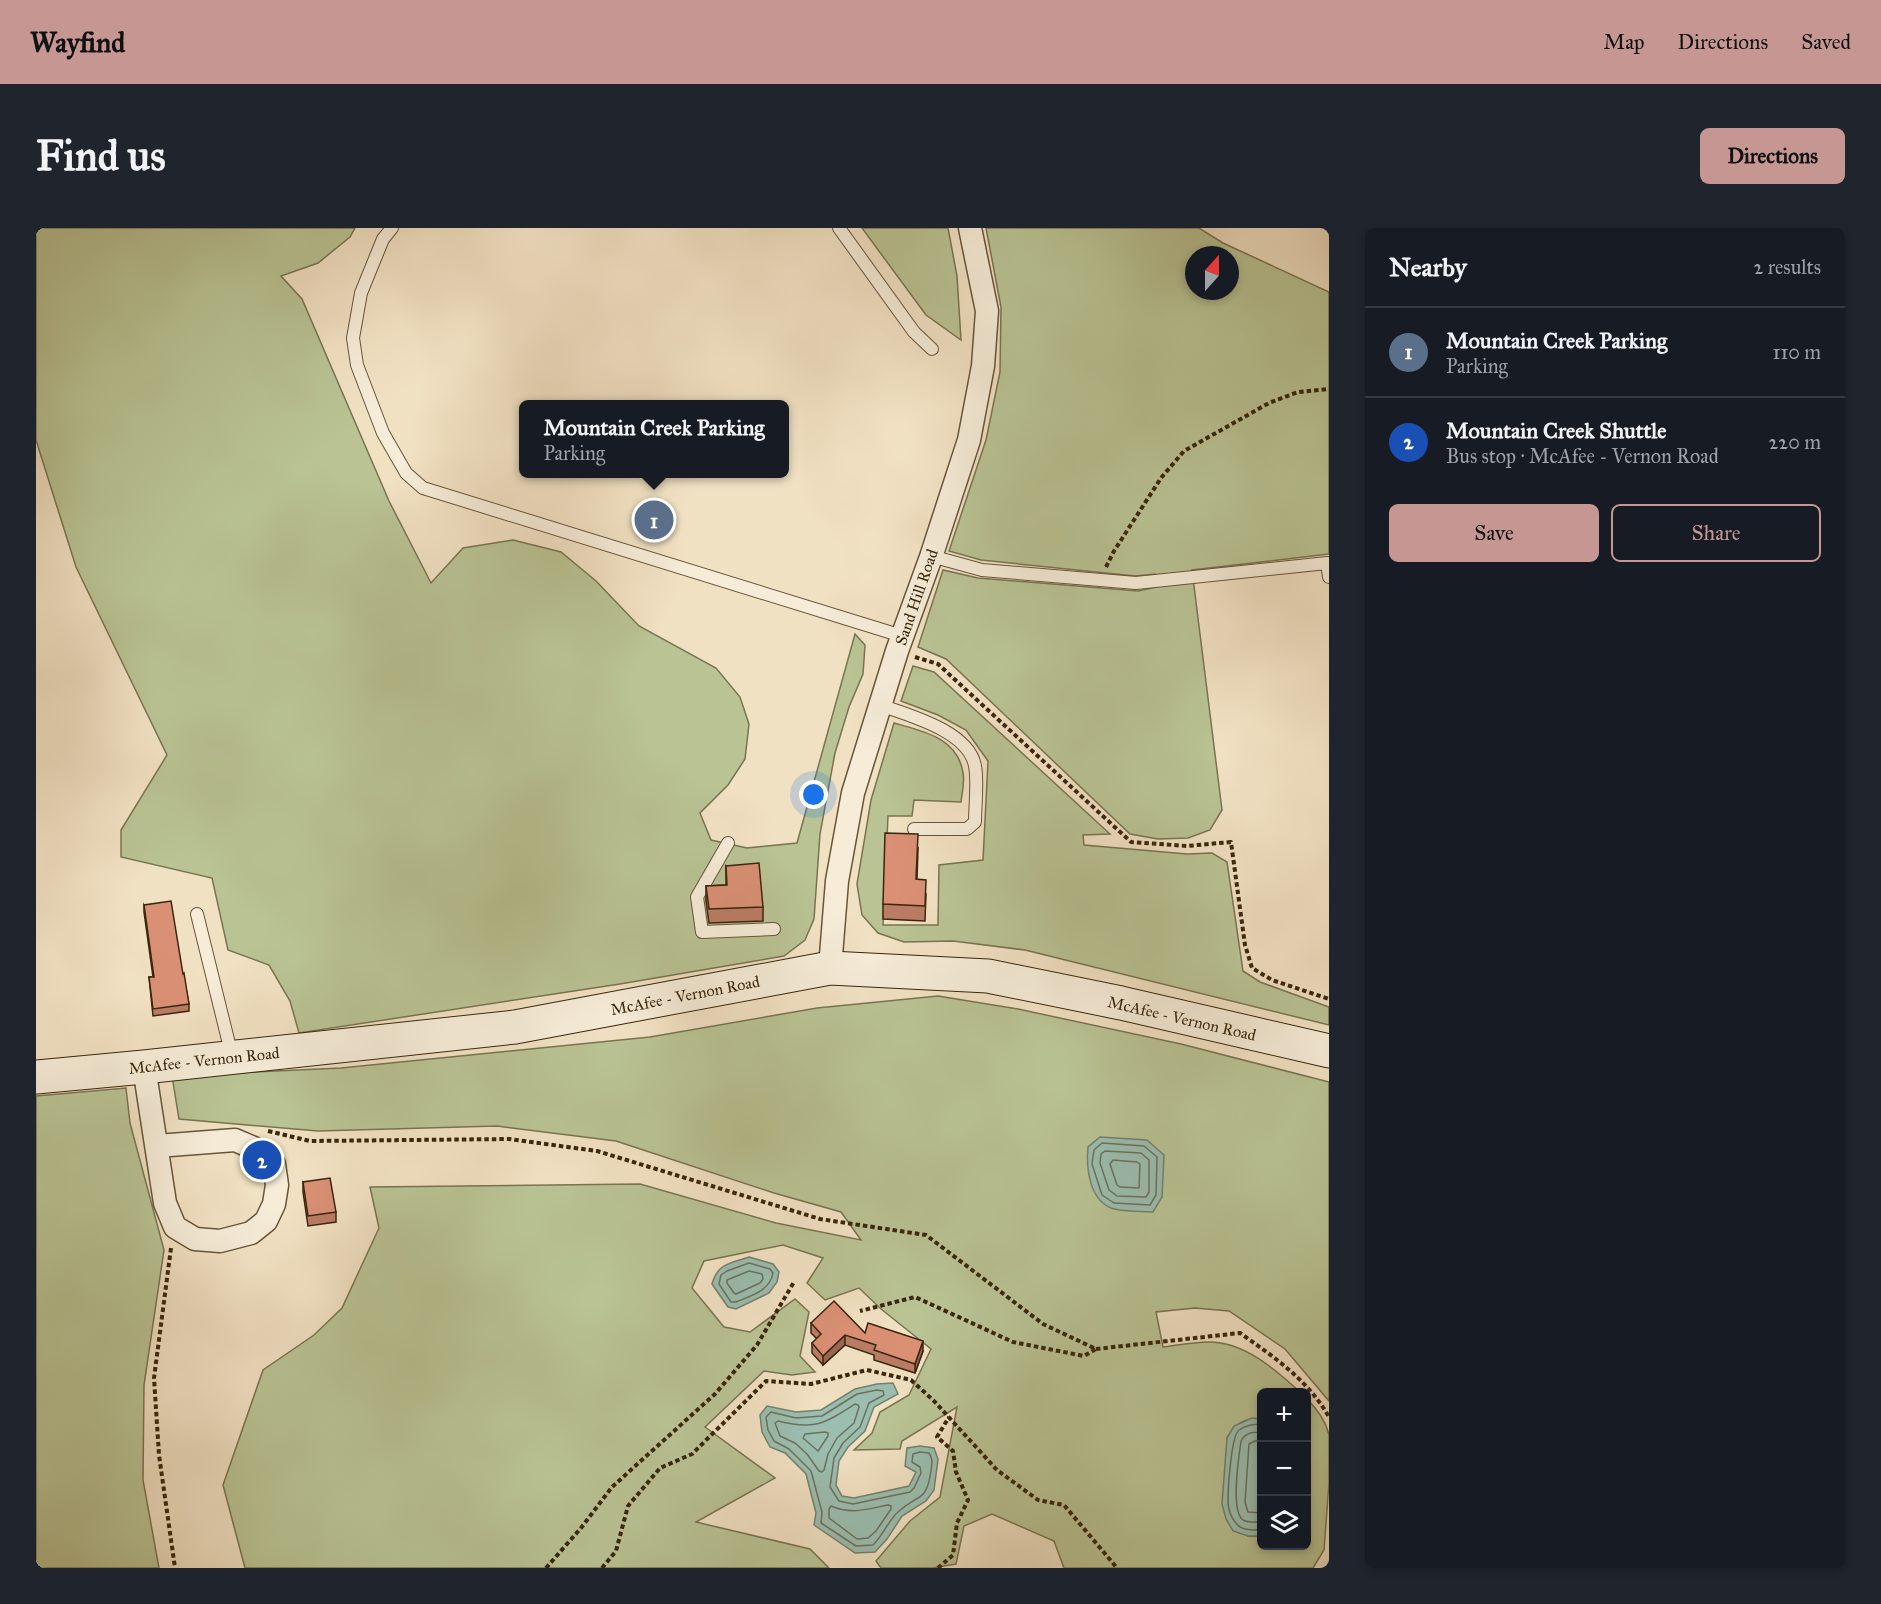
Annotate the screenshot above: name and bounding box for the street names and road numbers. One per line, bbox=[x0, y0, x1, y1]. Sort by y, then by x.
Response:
street label: Sand Hill Road bbox=[891, 547, 942, 648]
street label: McAfee - Vernon Road bbox=[609, 972, 761, 1019]
street label: McAfee - Vernon Road bbox=[1106, 992, 1258, 1045]
street label: McAfee - Vernon Road bbox=[128, 1043, 281, 1078]

